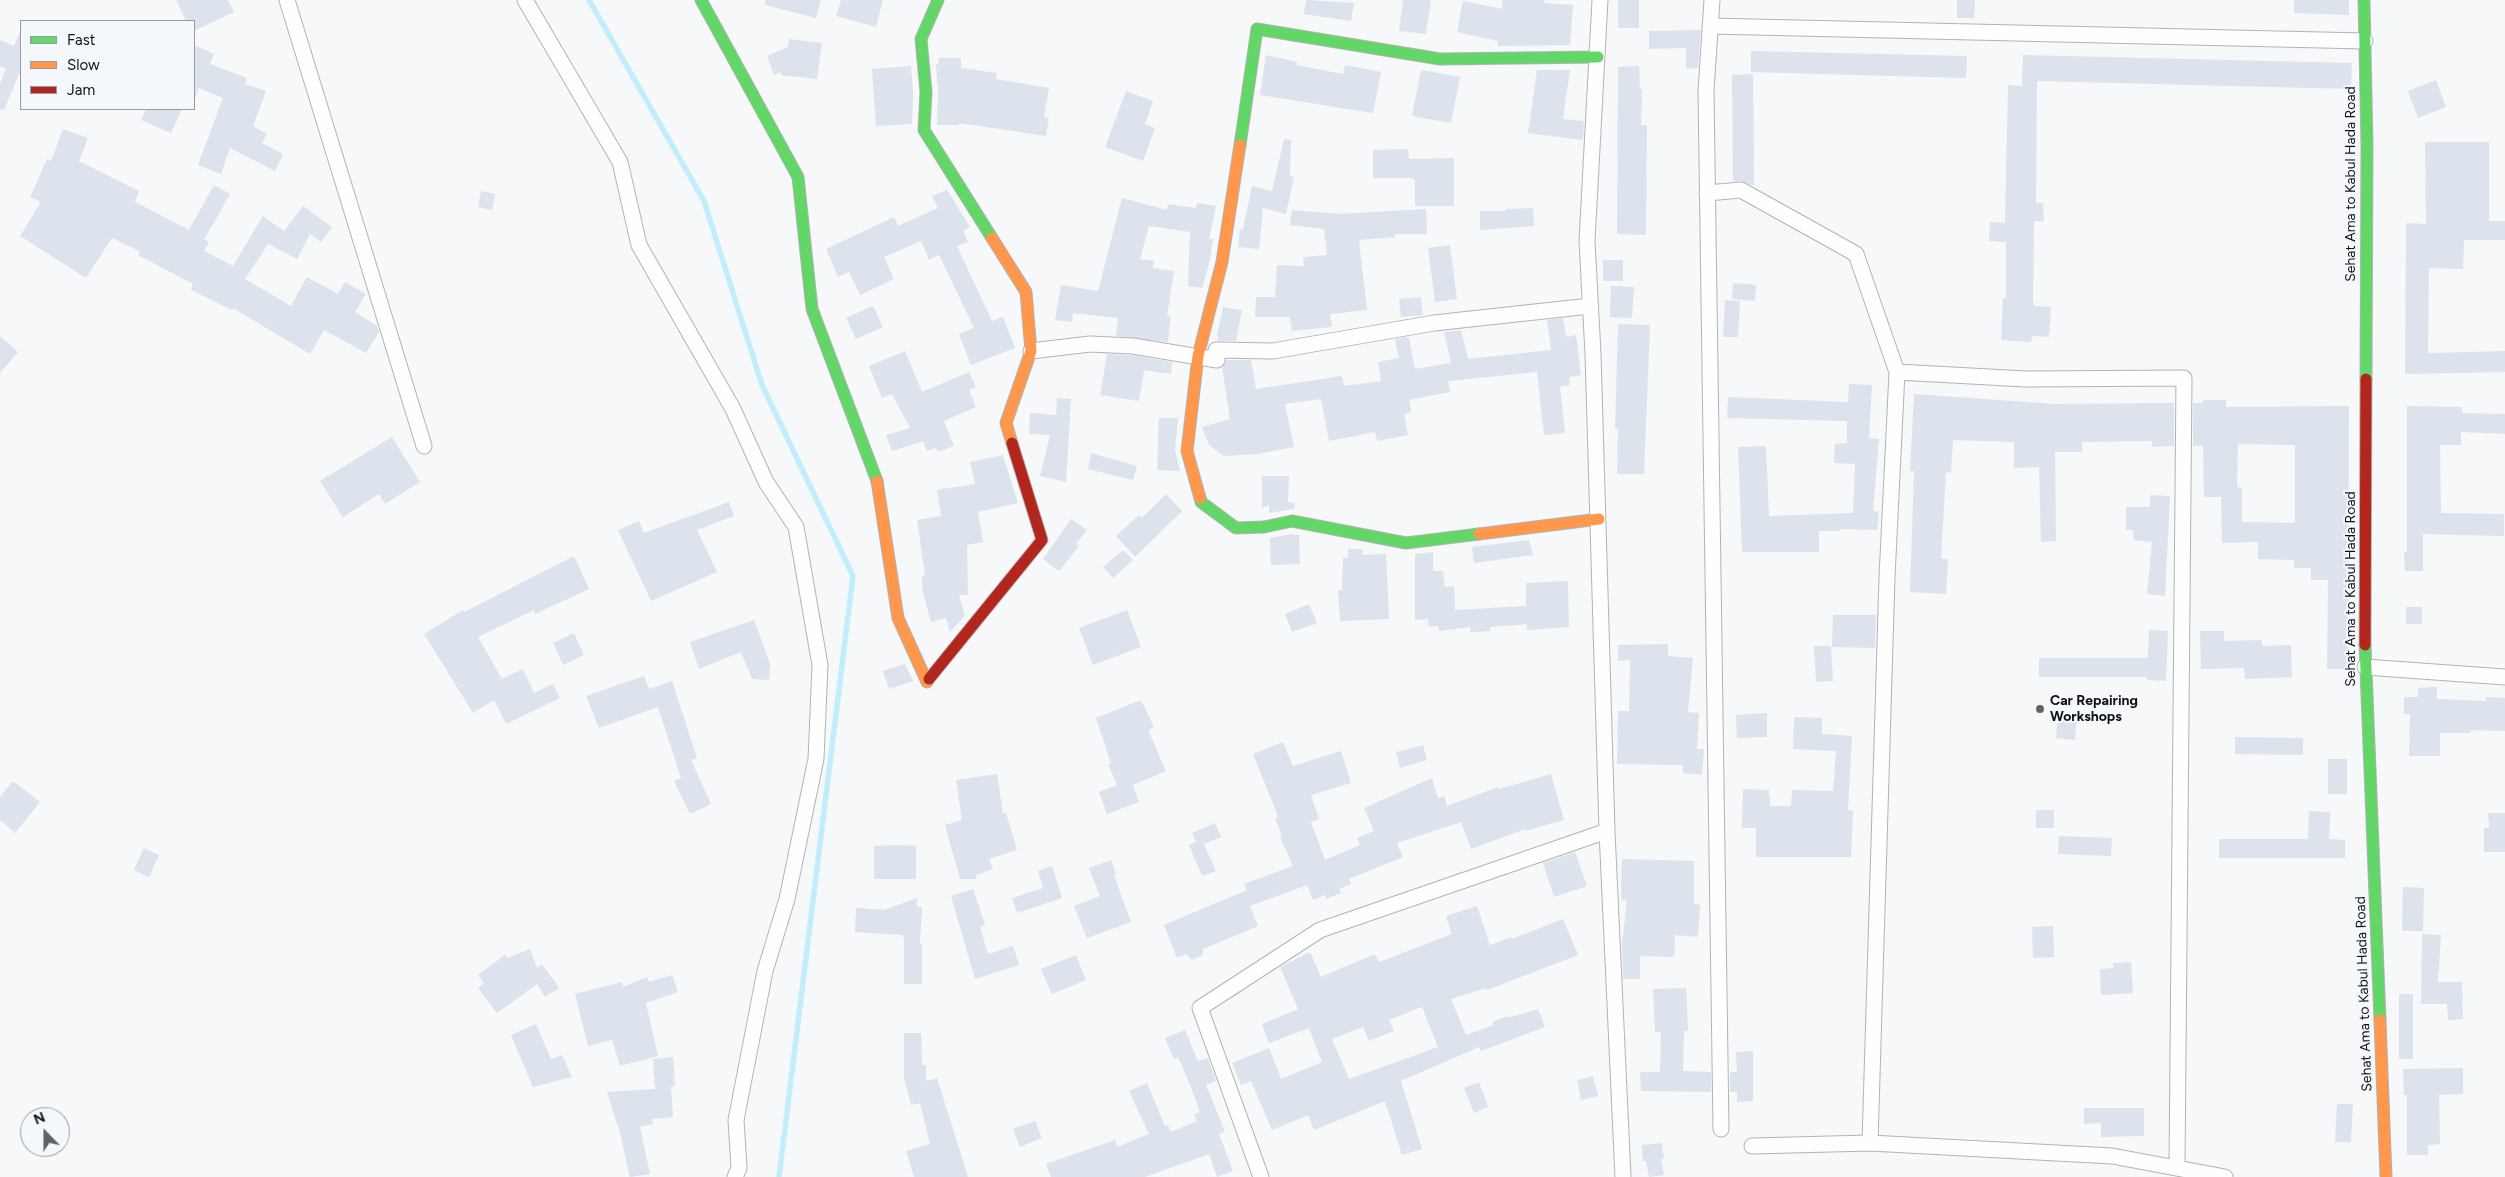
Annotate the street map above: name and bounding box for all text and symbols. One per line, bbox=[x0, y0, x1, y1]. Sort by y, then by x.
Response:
legend bbox=[20, 20, 195, 110]
text: Fast bbox=[67, 31, 95, 49]
text: Slow bbox=[67, 56, 100, 74]
text: Jam bbox=[67, 81, 95, 99]
street label: Sehat Ama to Kabul Hada Road bbox=[2343, 86, 2359, 282]
street label: Sehat Ama to Kabul Hada Road bbox=[2343, 491, 2359, 687]
place label: Car Repairing Workshops bbox=[2050, 693, 2138, 726]
marker: Car Repairing Workshops bbox=[2034, 703, 2046, 715]
street label: Sehat Ama to Kabul Hada Road bbox=[2352, 896, 2376, 1092]
north arrow bbox=[20, 1107, 70, 1157]
text: N bbox=[31, 1109, 48, 1128]

